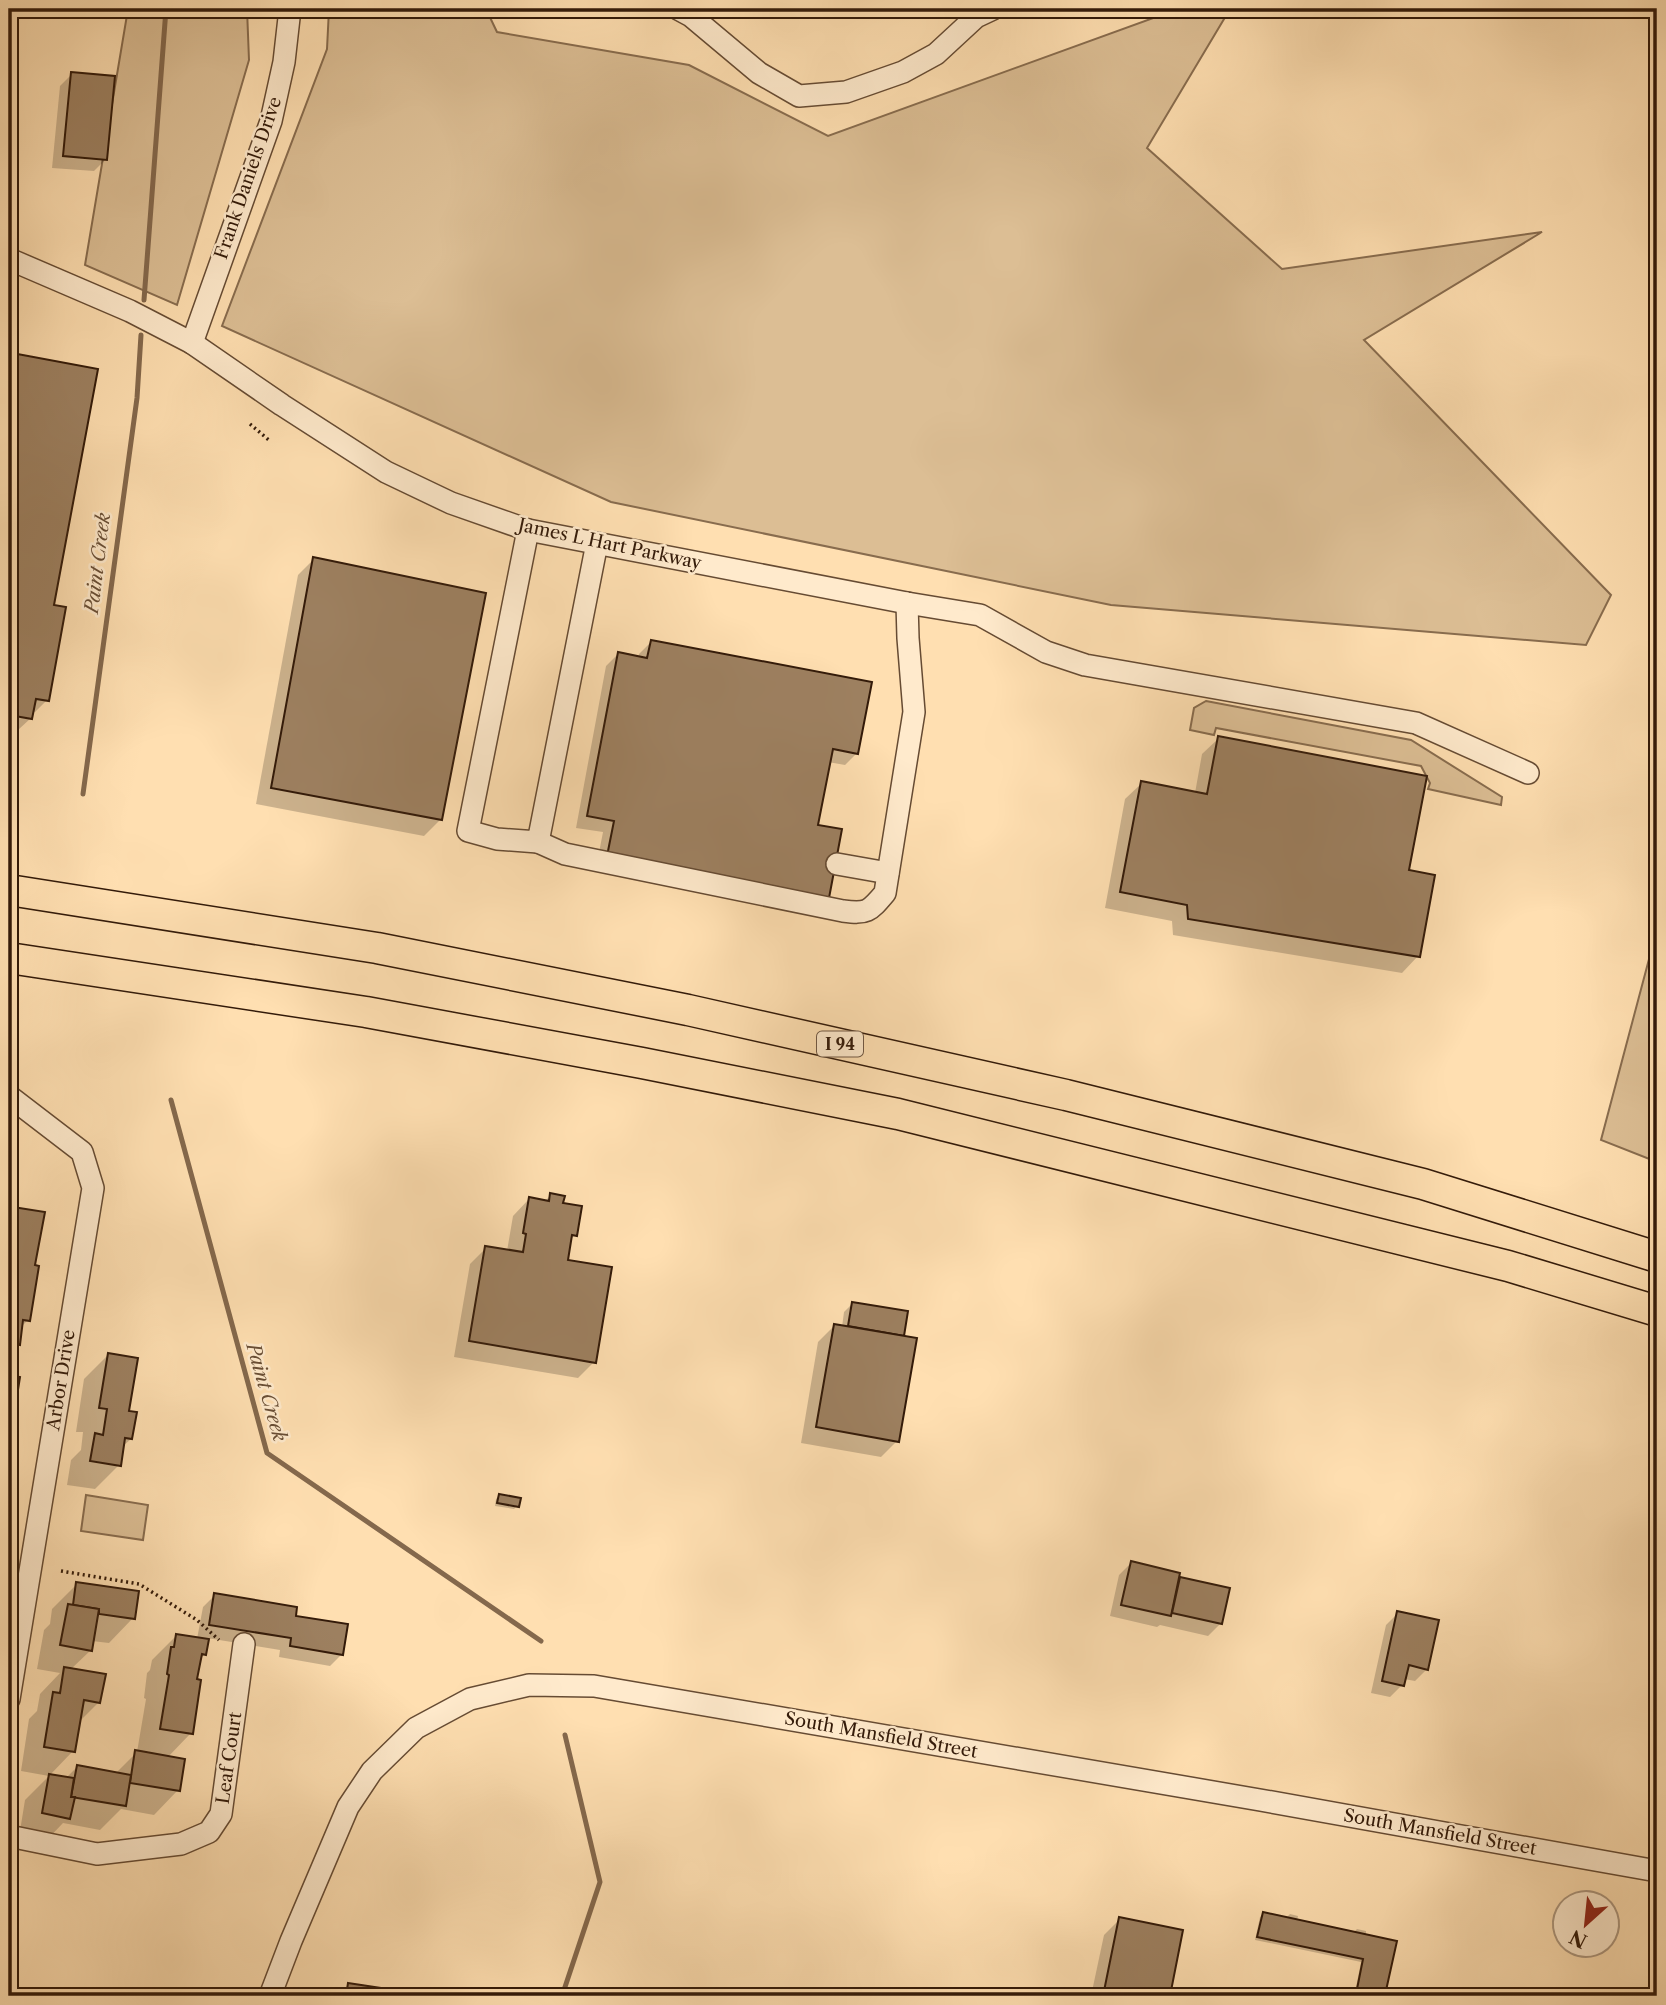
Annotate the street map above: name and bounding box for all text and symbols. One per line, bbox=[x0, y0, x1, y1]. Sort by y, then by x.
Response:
street label: Frank Daniels Drive bbox=[210, 94, 286, 262]
water label: Paint Creek bbox=[80, 511, 115, 617]
street label: James L Hart Parkway bbox=[513, 513, 705, 574]
road number: I 94 bbox=[817, 1032, 863, 1056]
street label: Arbor Drive bbox=[42, 1328, 80, 1433]
water label: Paint Creek bbox=[241, 1338, 292, 1444]
street label: South Mansfield Street bbox=[783, 1707, 980, 1763]
street label: Leaf Court bbox=[212, 1710, 246, 1805]
street label: South Mansfield Street bbox=[1342, 1804, 1539, 1860]
north arrow bbox=[1550, 1890, 1620, 1960]
text: N bbox=[1566, 1925, 1591, 1953]

